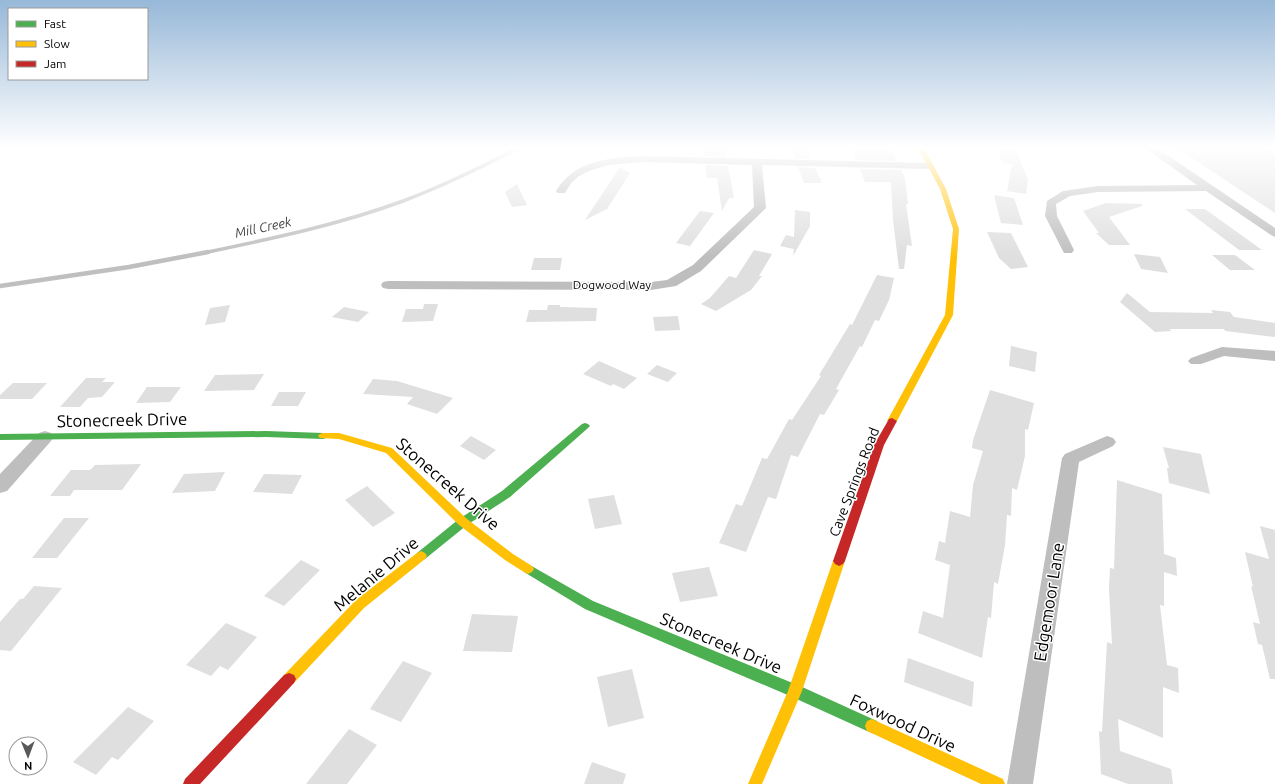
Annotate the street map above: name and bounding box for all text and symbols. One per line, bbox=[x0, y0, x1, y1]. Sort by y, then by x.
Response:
legend bbox=[8, 8, 148, 80]
text: Fast bbox=[44, 17, 66, 30]
text: Slow bbox=[44, 37, 70, 50]
text: Jam bbox=[44, 57, 66, 70]
water label: Mill Creek bbox=[233, 214, 293, 240]
street label: Dogwood Way bbox=[573, 278, 651, 291]
street label: Stonecreek Drive bbox=[57, 409, 187, 430]
street label: Cave Springs Road bbox=[826, 425, 882, 539]
street label: Stonecreek Drive bbox=[393, 434, 504, 534]
street label: Melanie Drive bbox=[329, 533, 422, 615]
street label: Edgemoor Lane bbox=[1030, 541, 1067, 663]
street label: Stonecreek Drive bbox=[657, 608, 785, 677]
street label: Foxwood Drive bbox=[847, 690, 959, 755]
north arrow bbox=[8, 736, 48, 776]
text: N bbox=[24, 760, 32, 772]

